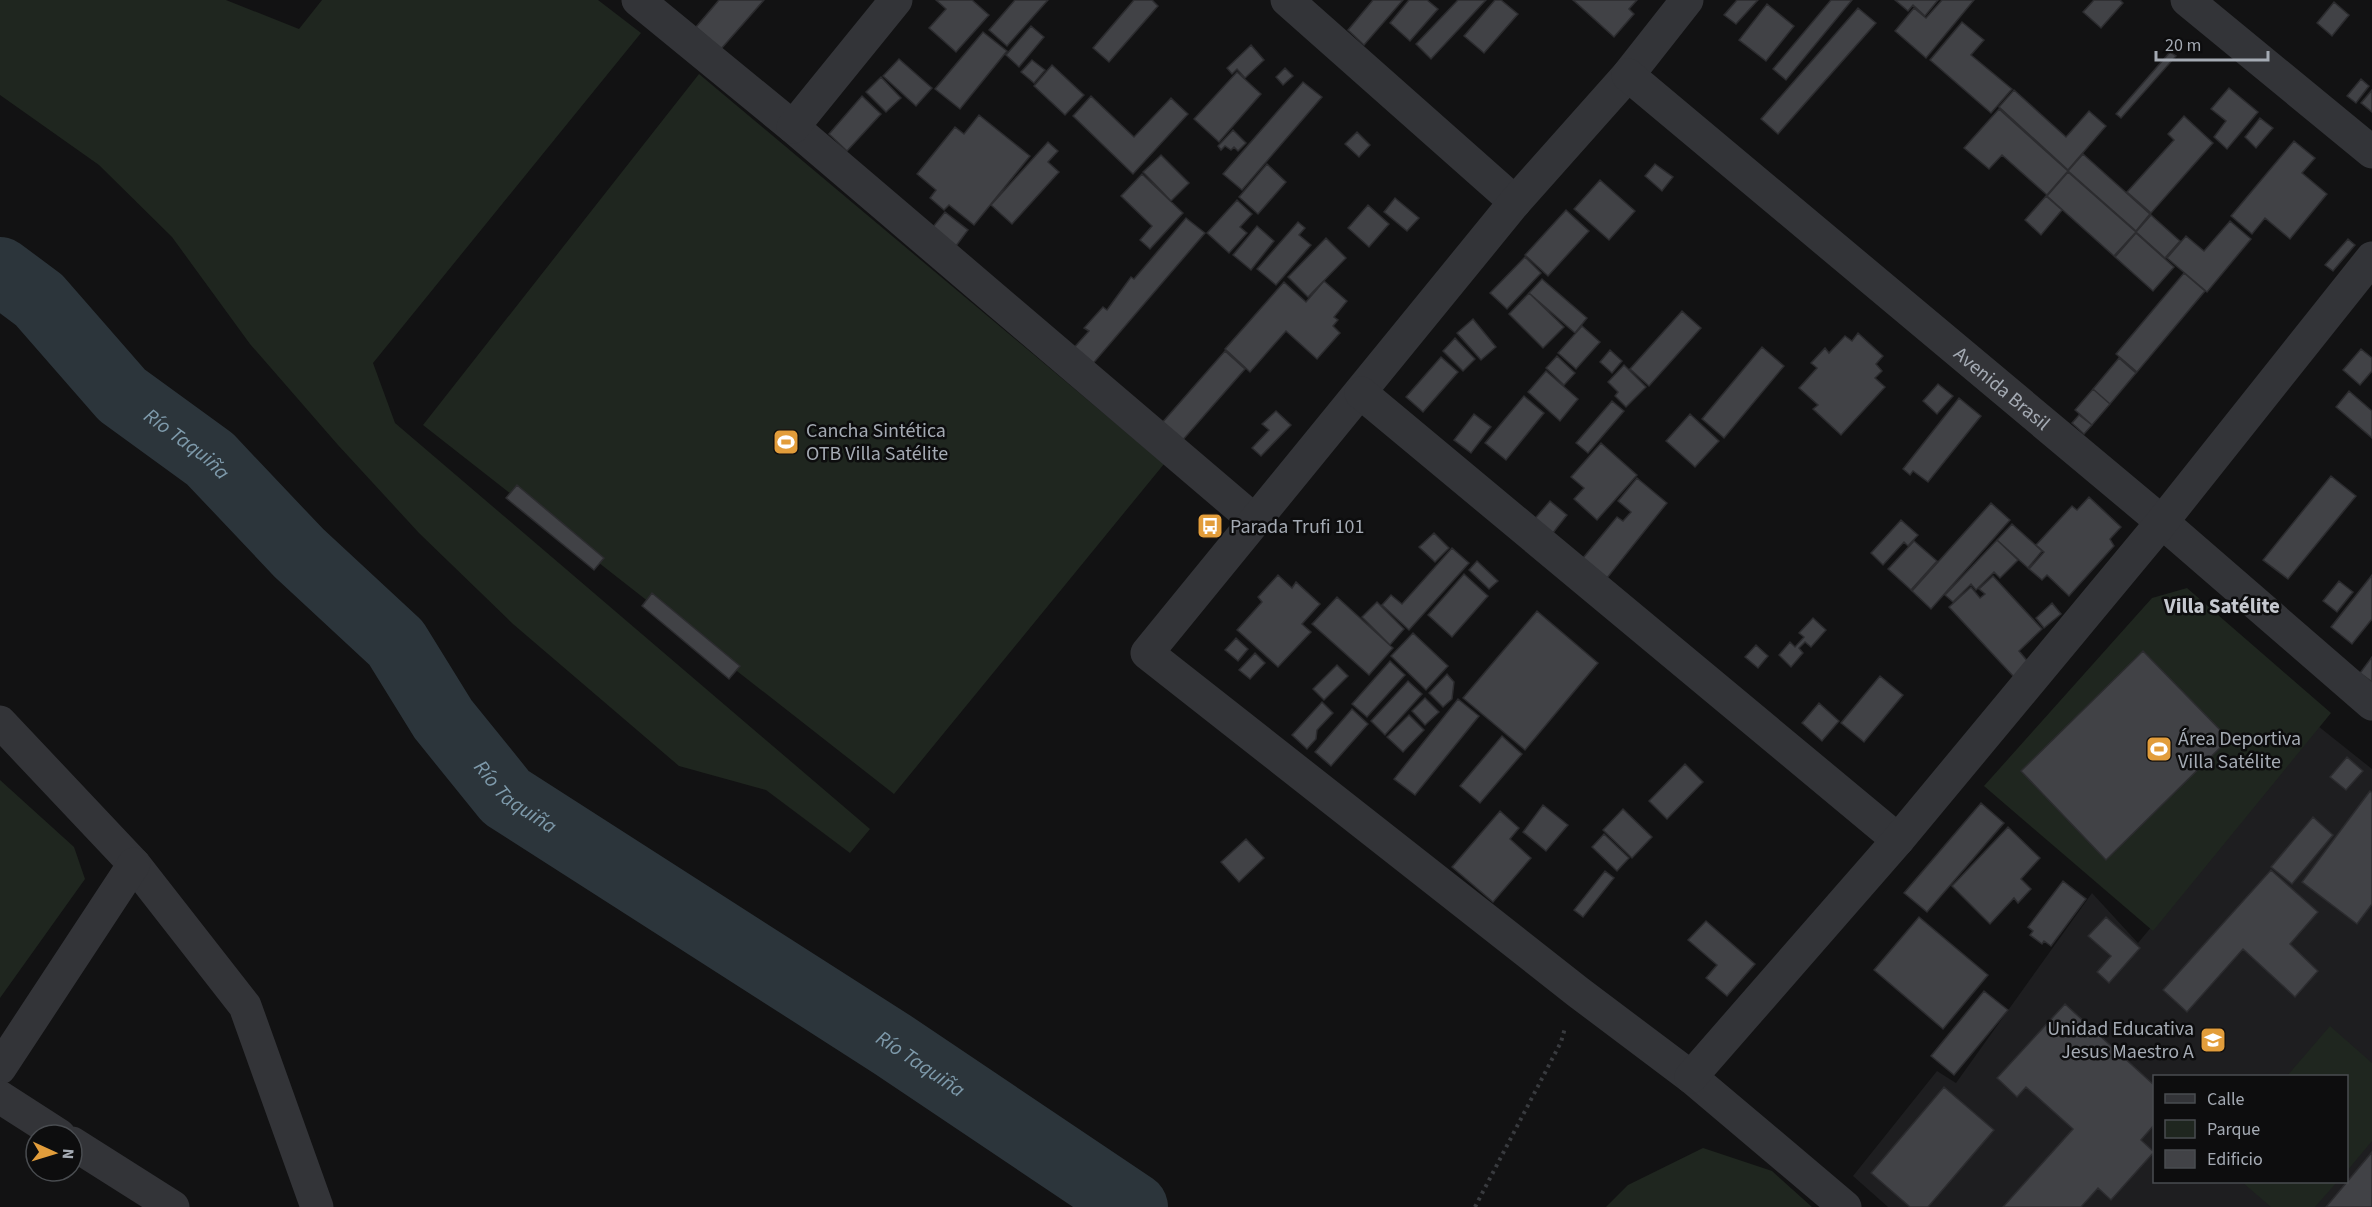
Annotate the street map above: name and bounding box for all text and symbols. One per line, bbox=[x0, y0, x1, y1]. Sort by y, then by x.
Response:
scale bar bbox=[2156, 24, 2268, 62]
text: 20 m bbox=[2165, 33, 2201, 58]
street label: Avenida Brasil bbox=[1947, 340, 2056, 438]
water label: Río Taquiña bbox=[138, 401, 237, 486]
place label: Cancha Sintética OTB Villa Satélite bbox=[806, 417, 948, 468]
sports icon: Cancha Sintética OTB Villa Satélite bbox=[771, 427, 801, 457]
bus stop icon: Parada Trufi 101 bbox=[1195, 511, 1225, 541]
place label: Parada Trufi 101 bbox=[1230, 513, 1364, 541]
district label: Villa Satélite bbox=[2163, 591, 2280, 621]
place label: Área Deportiva Villa Satélite bbox=[2178, 725, 2301, 776]
sports icon: Área Deportiva Villa Satélite bbox=[2144, 734, 2174, 764]
water label: Río Taquiña bbox=[467, 754, 563, 841]
place label: Unidad Educativa Jesus Maestro A bbox=[2047, 1015, 2194, 1066]
water label: Río Taquiña bbox=[870, 1023, 971, 1104]
school or university icon: Unidad Educativa Jesus Maestro A bbox=[2198, 1025, 2228, 1055]
legend bbox=[2153, 1075, 2348, 1183]
text: Calle bbox=[2207, 1087, 2245, 1112]
text: Parque bbox=[2207, 1117, 2260, 1142]
north arrow bbox=[24, 1123, 84, 1183]
text: Edificio bbox=[2207, 1147, 2263, 1172]
text: N bbox=[57, 1148, 79, 1160]

